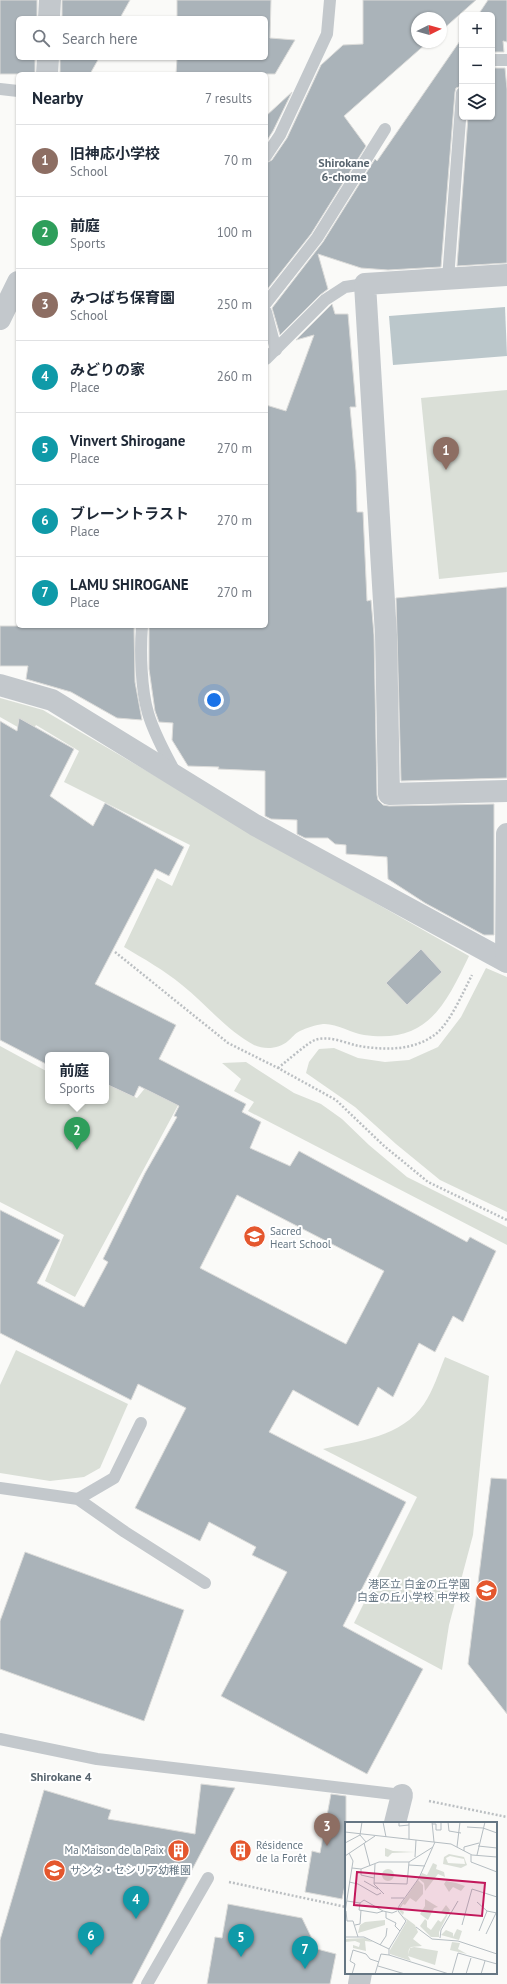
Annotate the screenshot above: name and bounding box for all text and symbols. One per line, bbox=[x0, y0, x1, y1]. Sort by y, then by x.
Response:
north arrow bbox=[411, 12, 447, 48]
map controls bbox=[459, 12, 495, 120]
button: + bbox=[459, 12, 495, 48]
search box bbox=[16, 16, 268, 60]
icon: search bbox=[30, 27, 52, 49]
text: Search here bbox=[62, 29, 138, 48]
button: − bbox=[459, 48, 495, 84]
button: layers bbox=[459, 84, 495, 120]
text: Nearby bbox=[32, 87, 83, 109]
text: 7 results bbox=[205, 90, 252, 107]
text: 旧神応小学校 bbox=[70, 144, 160, 163]
text: 1 bbox=[41, 152, 49, 169]
text: 70 m bbox=[224, 152, 252, 169]
district label: Shirokane 6-chome bbox=[318, 155, 370, 184]
text: School bbox=[70, 163, 108, 180]
text: 前庭 bbox=[70, 216, 100, 235]
text: 2 bbox=[41, 224, 49, 241]
text: 100 m bbox=[217, 224, 252, 241]
text: Sports bbox=[70, 235, 106, 252]
text: みつばち保育園 bbox=[70, 288, 175, 307]
text: 3 bbox=[41, 296, 49, 313]
text: 250 m bbox=[217, 296, 252, 313]
text: School bbox=[70, 307, 108, 324]
text: みどりの家 bbox=[70, 360, 145, 379]
text: 4 bbox=[41, 368, 49, 385]
text: 260 m bbox=[217, 368, 252, 385]
text: Place bbox=[70, 379, 100, 396]
text: Vinvert Shirogane bbox=[70, 431, 185, 450]
pin: 1 bbox=[433, 437, 459, 470]
text: 5 bbox=[41, 440, 49, 457]
text: 270 m bbox=[217, 440, 252, 457]
text: Place bbox=[70, 450, 100, 467]
text: ブレーントラスト bbox=[70, 504, 189, 523]
text: 6 bbox=[41, 512, 49, 529]
text: 270 m bbox=[217, 512, 252, 529]
text: Place bbox=[70, 523, 100, 540]
text: LAMU SHIROGANE bbox=[70, 575, 189, 594]
text: 7 bbox=[41, 584, 49, 601]
text: 270 m bbox=[217, 584, 252, 601]
text: Place bbox=[70, 594, 100, 611]
your location bbox=[204, 690, 224, 710]
popup bbox=[45, 1052, 109, 1104]
text: 前庭 bbox=[59, 1061, 89, 1080]
text: Sports bbox=[59, 1080, 95, 1097]
pin: 2 bbox=[64, 1117, 90, 1150]
school or university icon: Sacred Heart School bbox=[241, 1224, 267, 1250]
place label: Sacred Heart School bbox=[270, 1224, 332, 1251]
place label: 港区立 白金の丘学園 白金の丘小学校 中学校 bbox=[357, 1577, 470, 1604]
school or university icon: 港区立 白金の丘学園 白金の丘小学校 中学校 bbox=[473, 1577, 499, 1603]
district label: Shirokane 4 bbox=[30, 1769, 92, 1784]
pin: 3 bbox=[314, 1813, 340, 1846]
inset map bbox=[345, 1822, 497, 1974]
building icon: Ma Maison de la Paix bbox=[166, 1837, 192, 1863]
building icon: Résidence de la Forêt bbox=[228, 1838, 254, 1864]
place label: Résidence de la Forêt bbox=[256, 1838, 307, 1865]
place label: Ma Maison de la Paix bbox=[64, 1843, 164, 1857]
school or university icon: サンタ・セシリア幼稚園 bbox=[41, 1857, 67, 1883]
place label: サンタ・セシリア幼稚園 bbox=[70, 1863, 191, 1877]
pin: 4 bbox=[123, 1886, 149, 1919]
pin: 6 bbox=[78, 1922, 104, 1955]
pin: 5 bbox=[228, 1924, 254, 1957]
pin: 7 bbox=[292, 1936, 318, 1969]

